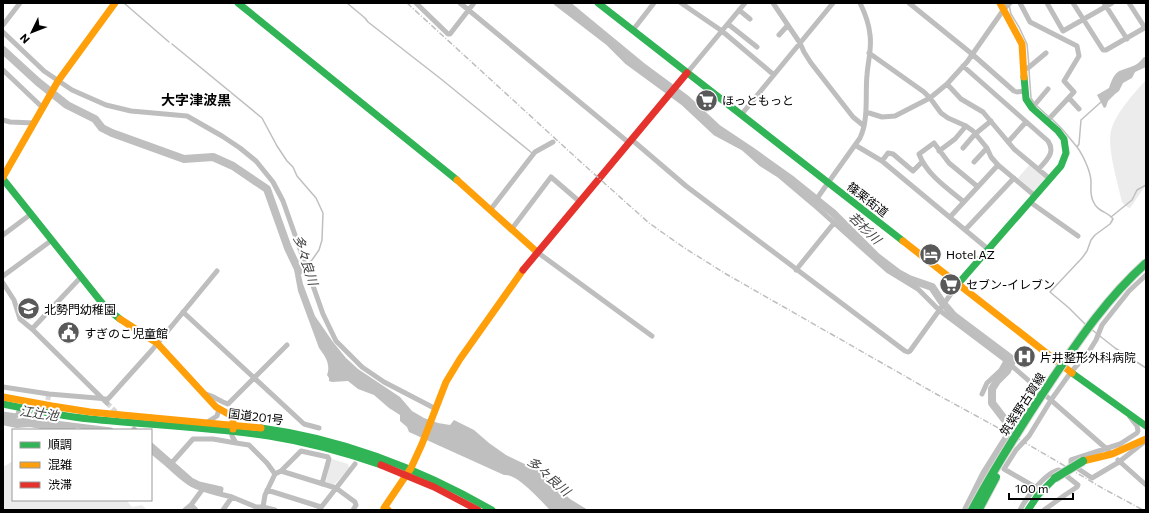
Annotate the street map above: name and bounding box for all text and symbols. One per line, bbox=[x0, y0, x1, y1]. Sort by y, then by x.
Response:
north arrow bbox=[12, 12, 52, 52]
text: N bbox=[17, 32, 32, 47]
supermarket icon: ほっともっと bbox=[693, 87, 719, 113]
district label: 大字津波黒 bbox=[161, 91, 231, 108]
place label: ほっともっと bbox=[722, 93, 794, 107]
street label: 篠栗街道 bbox=[845, 179, 891, 219]
water label: 若杉川 bbox=[845, 209, 886, 249]
water label: 多々良川 bbox=[290, 233, 322, 289]
hotel icon: Hotel AZ bbox=[918, 241, 944, 267]
place label: Hotel AZ bbox=[946, 247, 995, 261]
supermarket icon: セブン-イレブン bbox=[937, 271, 963, 297]
place label: セブン-イレブン bbox=[966, 277, 1055, 291]
school or university icon: 北勢門幼稚園 bbox=[15, 296, 41, 322]
place label: 北勢門幼稚園 bbox=[44, 302, 116, 316]
public building icon: すぎのこ児童館 bbox=[56, 320, 82, 346]
place label: すぎのこ児童館 bbox=[84, 326, 168, 340]
hospital icon: 片井整形外科病院 bbox=[1011, 344, 1037, 370]
place label: 片井整形外科病院 bbox=[1040, 350, 1136, 364]
street label: 筑紫野古賀線 bbox=[997, 370, 1047, 438]
water label: 江辻池 bbox=[19, 402, 61, 424]
street label: 国道201号 bbox=[228, 406, 284, 426]
legend bbox=[12, 429, 152, 501]
text: 順調 bbox=[48, 437, 72, 451]
water label: 多々良川 bbox=[524, 453, 575, 500]
text: 混雑 bbox=[48, 457, 72, 471]
scale bar bbox=[1009, 475, 1073, 501]
text: 渋滞 bbox=[48, 477, 72, 491]
text: 100 m bbox=[1015, 481, 1049, 495]

